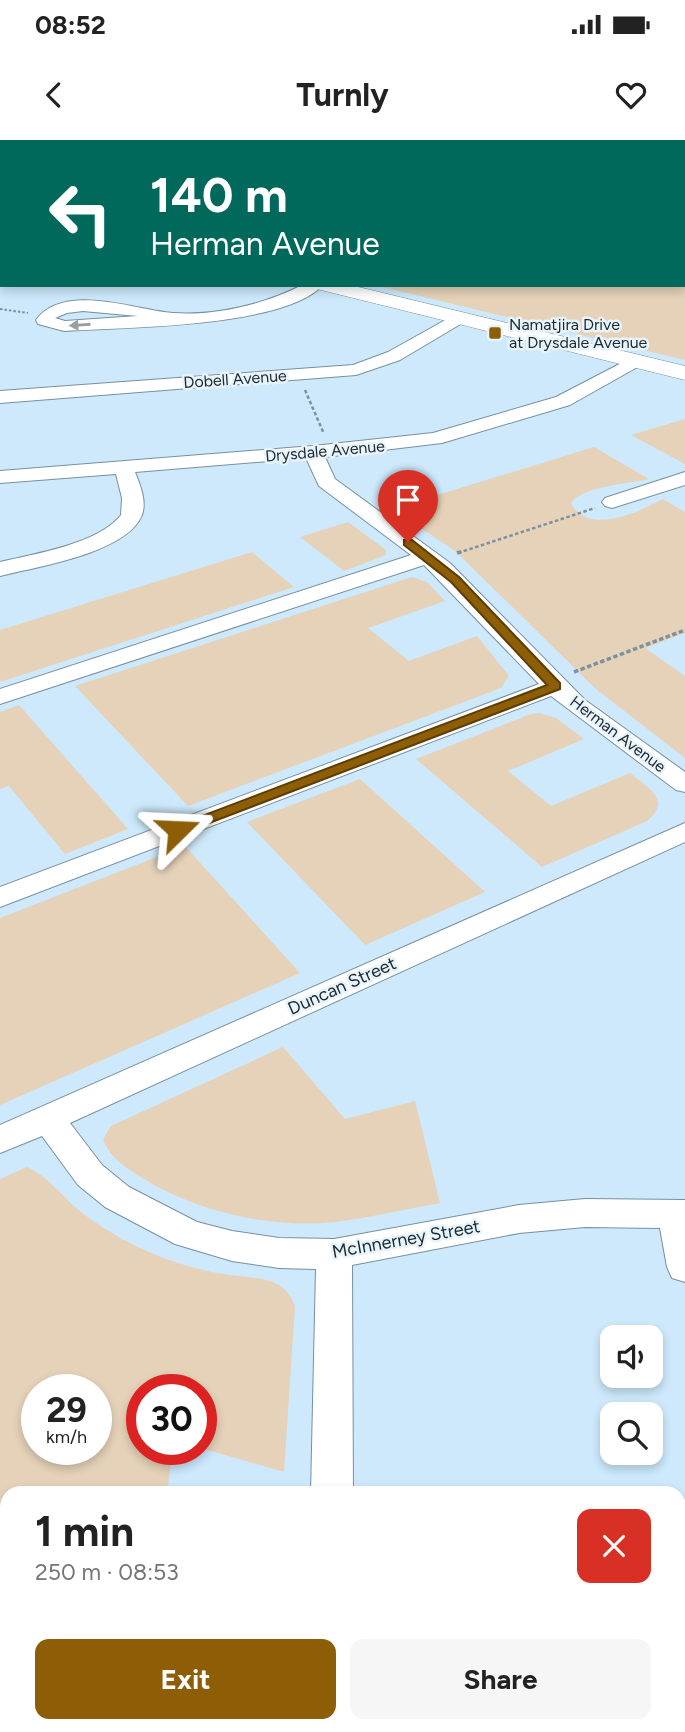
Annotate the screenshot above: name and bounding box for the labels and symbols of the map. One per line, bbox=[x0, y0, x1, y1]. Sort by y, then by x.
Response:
place label: Namatjira Drive at Drysdale Avenue bbox=[509, 315, 648, 352]
one-way arrow bbox=[68, 320, 90, 331]
marker: Namatjira Drive at Drysdale Avenue bbox=[487, 325, 503, 341]
street label: Dobell Avenue bbox=[183, 366, 288, 392]
street label: Drysdale Avenue bbox=[264, 436, 386, 466]
pin bbox=[378, 470, 438, 542]
street label: Herman Avenue bbox=[566, 692, 670, 776]
position arrow bbox=[141, 793, 215, 867]
street label: Duncan Street bbox=[284, 952, 400, 1020]
street label: McInnerney Street bbox=[330, 1215, 482, 1263]
speed limit sign: 30 bbox=[126, 1374, 217, 1465]

